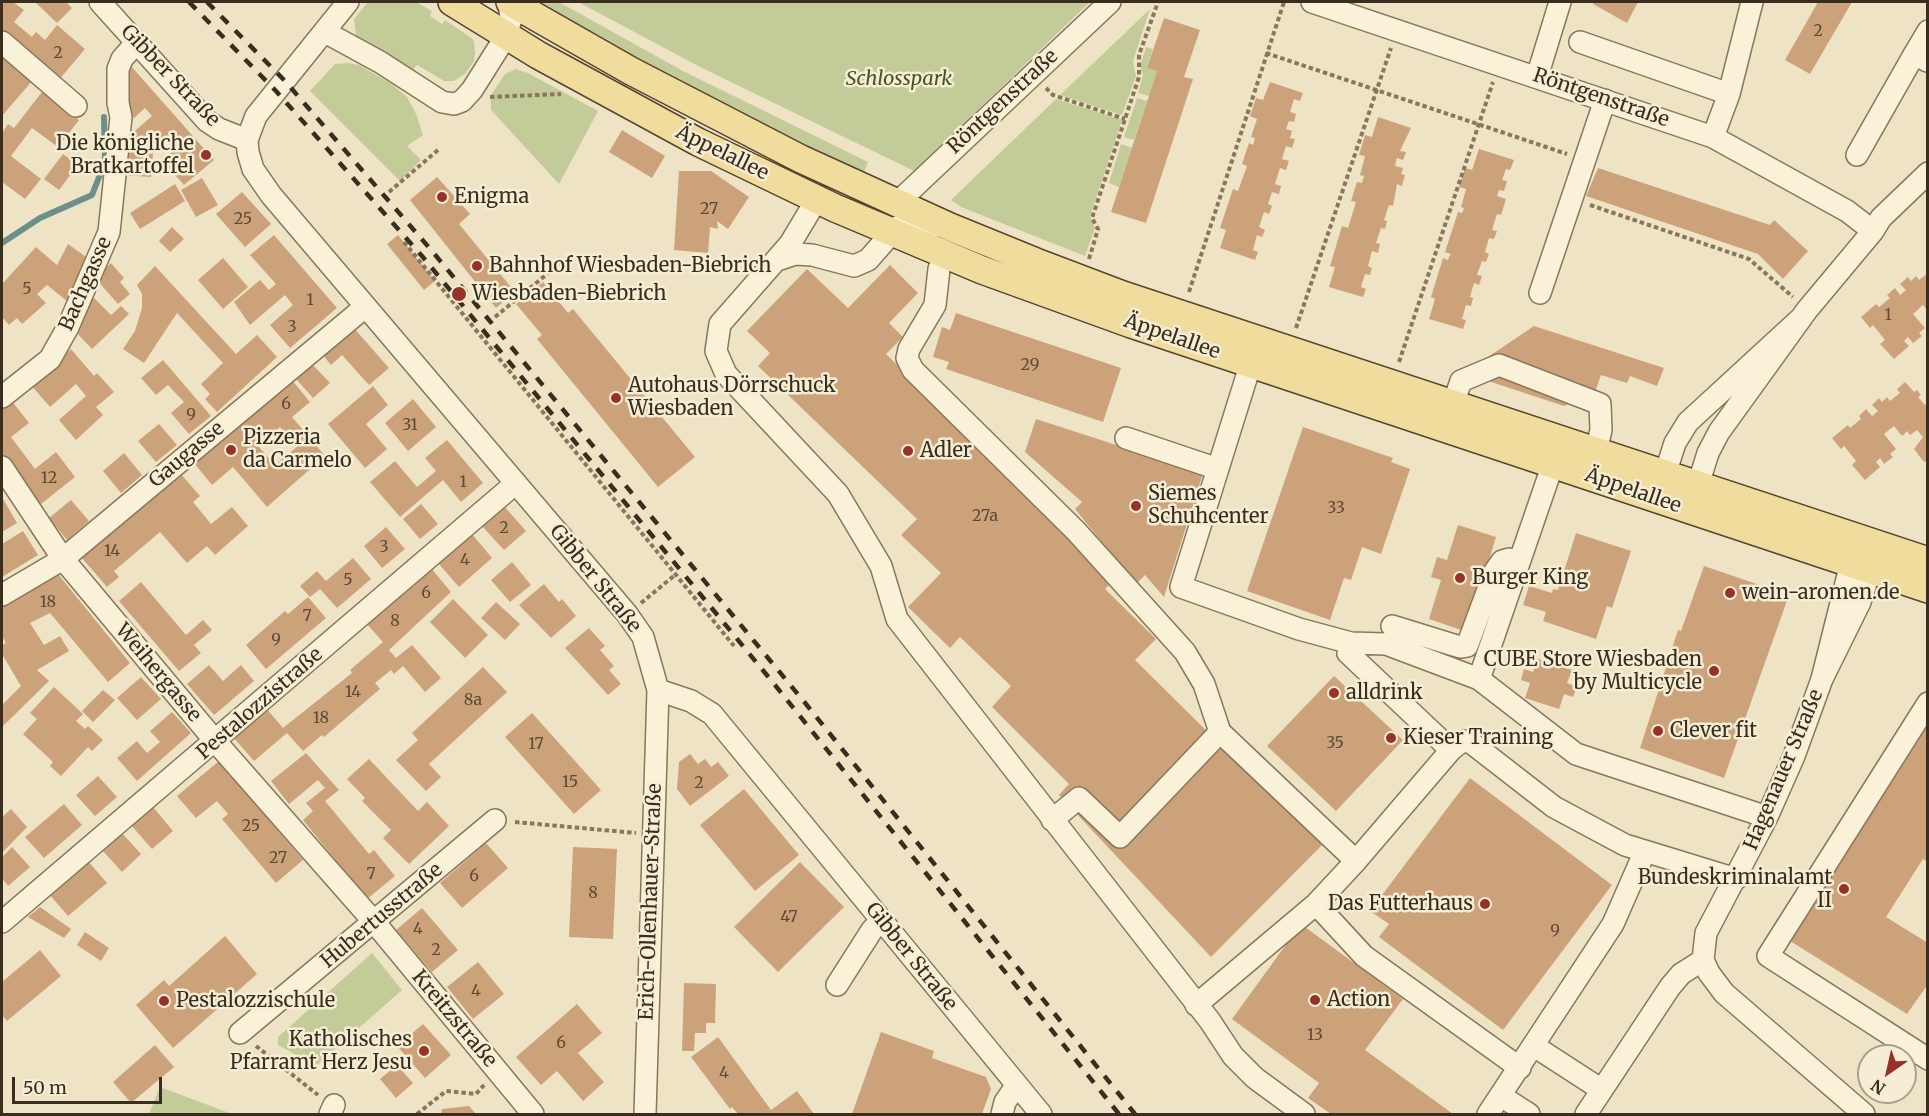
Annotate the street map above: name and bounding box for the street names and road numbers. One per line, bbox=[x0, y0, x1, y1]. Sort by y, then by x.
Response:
street label: Gibber Straße bbox=[115, 20, 225, 132]
street label: Röntgenstraße bbox=[943, 45, 1063, 159]
street label: Röntgenstraße bbox=[1530, 63, 1672, 133]
street label: Äppelallee bbox=[672, 120, 772, 186]
street label: Bachgasse bbox=[55, 233, 117, 335]
street label: Äppelallee bbox=[1121, 309, 1223, 365]
street label: Gaugasse bbox=[145, 417, 229, 493]
street label: Äppelallee bbox=[1582, 463, 1684, 519]
street label: Gibber Straße bbox=[544, 520, 646, 638]
street label: Weihergasse bbox=[110, 619, 206, 727]
street label: Pestalozzistraße bbox=[192, 643, 328, 765]
street label: Hagenauer Straße bbox=[1739, 686, 1829, 854]
street label: Erich-Ollenhauer-Straße bbox=[635, 783, 667, 1021]
street label: Hubertusstraße bbox=[317, 858, 447, 974]
street label: Gibber Straße bbox=[860, 898, 962, 1016]
street label: Kreitzstraße bbox=[406, 966, 502, 1072]

